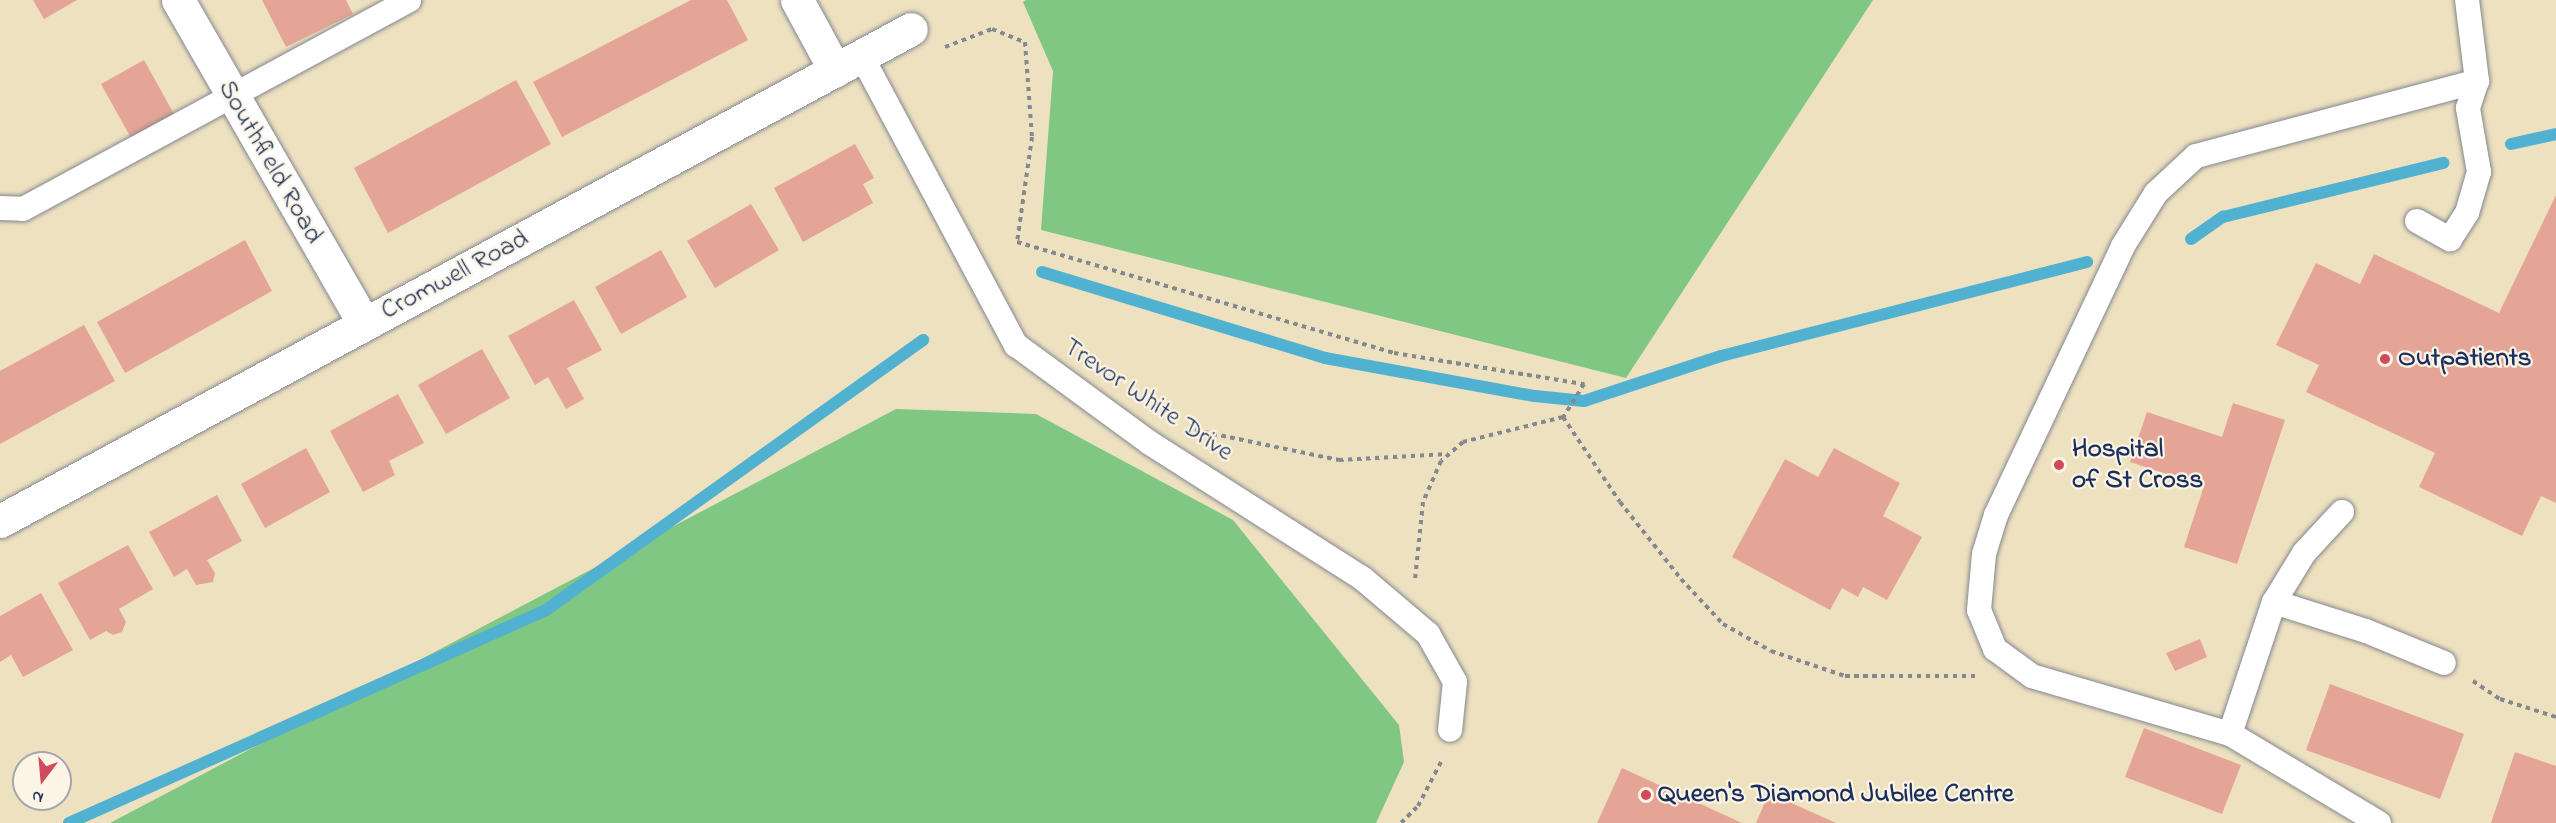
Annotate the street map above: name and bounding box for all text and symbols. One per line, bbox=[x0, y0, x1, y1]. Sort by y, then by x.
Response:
street label: Southfield Road bbox=[210, 75, 330, 249]
street label: Cromwell Road bbox=[376, 223, 534, 327]
street label: Trevor White Drive bbox=[1057, 331, 1239, 469]
place label: Outpatients bbox=[2398, 343, 2532, 375]
marker: Outpatients bbox=[2376, 350, 2394, 368]
place label: Hospital of St Cross bbox=[2072, 433, 2203, 496]
marker: Hospital of St Cross bbox=[2050, 456, 2068, 474]
north arrow bbox=[12, 751, 72, 811]
place label: Queen's Diamond Jubilee Centre bbox=[1658, 779, 2014, 811]
text: N bbox=[29, 783, 46, 809]
marker: Queen's Diamond Jubilee Centre bbox=[1639, 788, 1653, 802]

